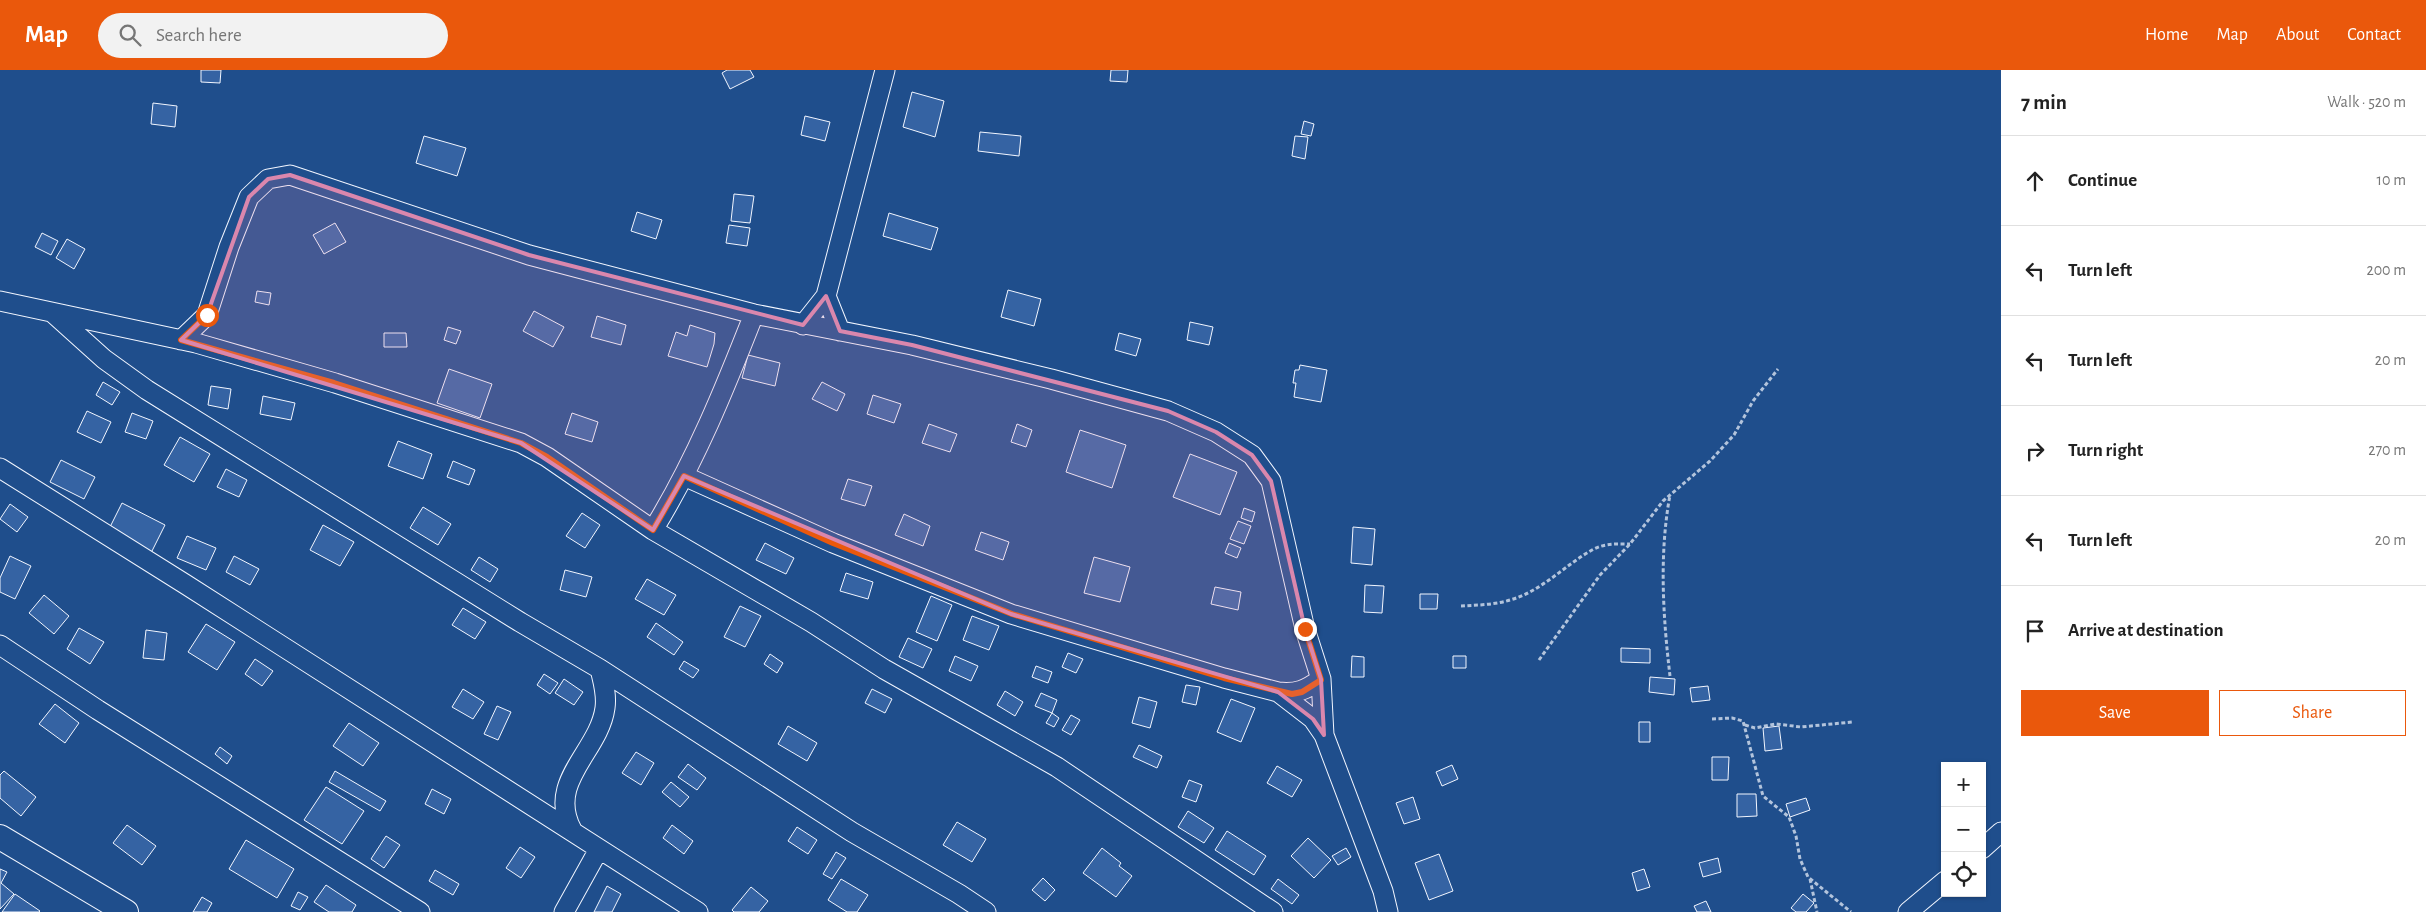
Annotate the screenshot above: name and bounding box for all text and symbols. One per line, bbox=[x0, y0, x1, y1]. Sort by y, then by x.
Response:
search box bbox=[98, 13, 448, 58]
icon: search bbox=[116, 21, 144, 49]
text: Map bbox=[25, 23, 68, 47]
text: Search here bbox=[156, 26, 242, 45]
text: Home bbox=[2145, 26, 2188, 44]
text: Map bbox=[2216, 26, 2248, 44]
text: About bbox=[2276, 26, 2319, 44]
text: Contact bbox=[2347, 26, 2401, 44]
text: 7 min bbox=[2021, 92, 2067, 113]
text: Walk · 520 m bbox=[2327, 94, 2406, 110]
icon: ahead bbox=[2021, 167, 2049, 195]
text: Continue bbox=[2068, 171, 2137, 190]
text: 10 m bbox=[2377, 172, 2406, 188]
icon: left bbox=[2021, 257, 2049, 285]
text: Turn left bbox=[2068, 261, 2132, 280]
text: 200 m bbox=[2366, 262, 2406, 278]
route start bbox=[196, 304, 219, 327]
icon: left bbox=[2021, 347, 2049, 375]
text: Turn left bbox=[2068, 351, 2132, 370]
text: 20 m bbox=[2375, 352, 2406, 368]
icon: right bbox=[2021, 437, 2049, 465]
text: Turn right bbox=[2068, 441, 2143, 460]
text: 270 m bbox=[2368, 442, 2406, 458]
icon: left bbox=[2021, 527, 2049, 555]
text: Turn left bbox=[2068, 531, 2132, 550]
text: 20 m bbox=[2375, 532, 2406, 548]
icon: arrive bbox=[2021, 617, 2049, 645]
route end bbox=[1294, 618, 1317, 641]
text: Arrive at destination bbox=[2068, 621, 2224, 640]
button: Save bbox=[2021, 690, 2209, 736]
button: Share bbox=[2219, 690, 2406, 736]
map controls bbox=[1941, 762, 1986, 897]
button: + bbox=[1941, 762, 1986, 807]
button: − bbox=[1941, 807, 1986, 852]
button: locate bbox=[1941, 852, 1986, 897]

